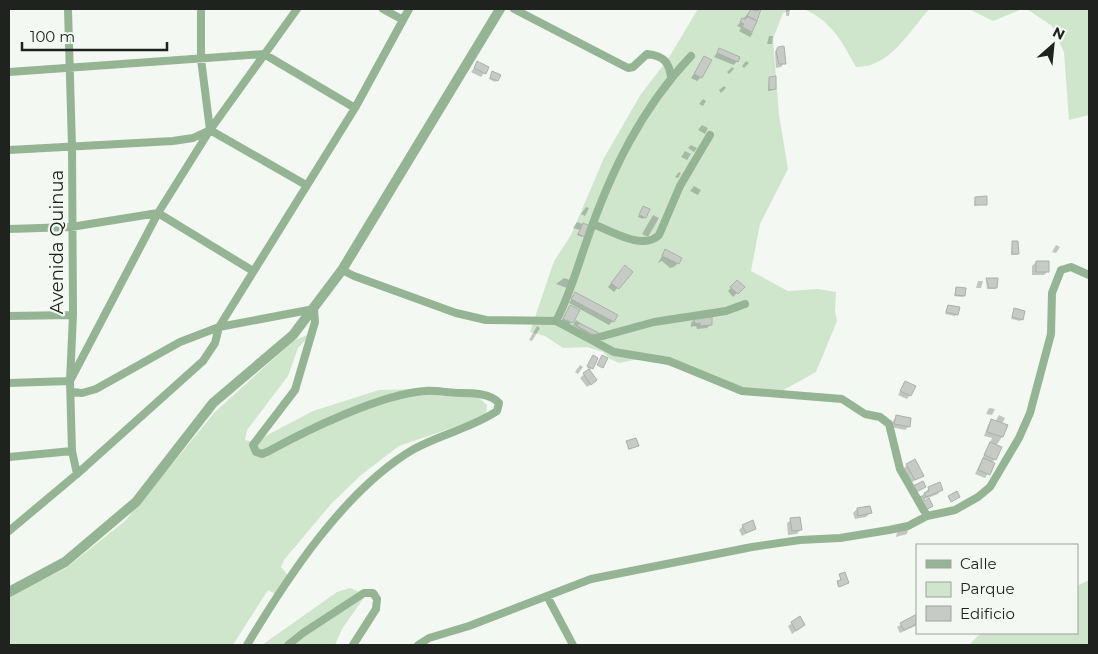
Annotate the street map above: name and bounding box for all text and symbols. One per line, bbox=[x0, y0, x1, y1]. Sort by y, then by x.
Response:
scale bar bbox=[22, 20, 168, 52]
north arrow bbox=[1028, 20, 1078, 70]
text: N bbox=[1050, 23, 1068, 44]
text: 100 m bbox=[30, 27, 75, 46]
street label: Avenida Quinua bbox=[46, 170, 68, 314]
legend bbox=[916, 544, 1078, 634]
text: Calle bbox=[960, 554, 997, 573]
text: Parque bbox=[960, 579, 1015, 598]
text: Edificio bbox=[960, 604, 1015, 623]

